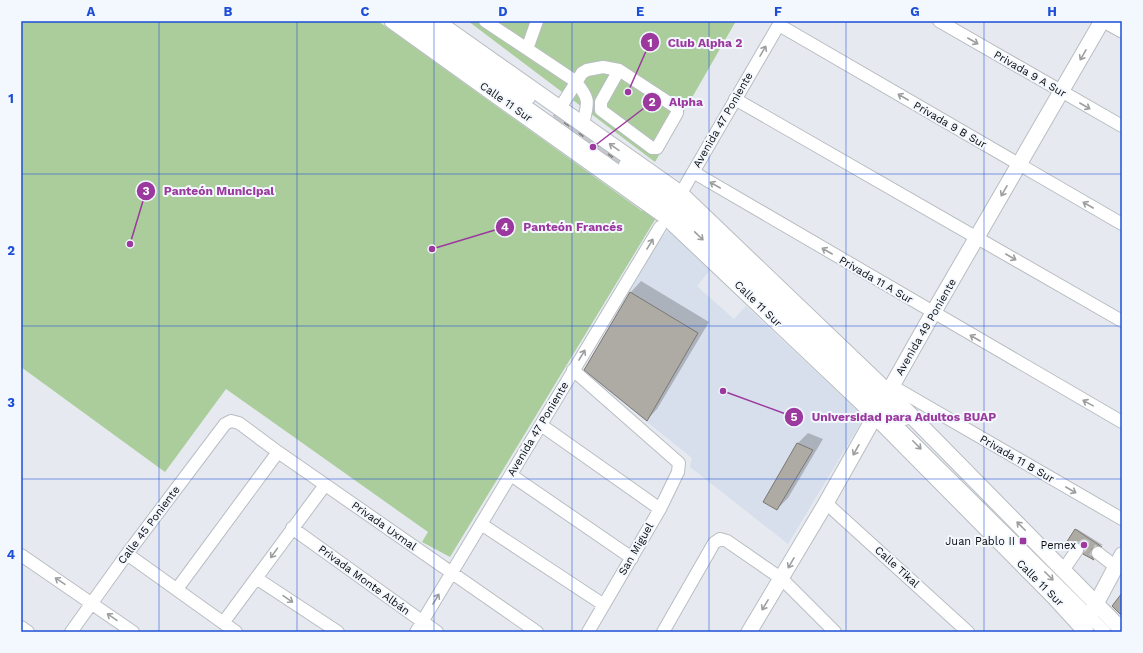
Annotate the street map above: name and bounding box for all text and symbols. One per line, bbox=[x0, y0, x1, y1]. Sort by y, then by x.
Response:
text: A bbox=[87, 4, 96, 19]
text: B bbox=[224, 4, 233, 19]
text: C bbox=[361, 4, 370, 19]
text: D bbox=[498, 4, 508, 19]
text: E bbox=[636, 4, 644, 19]
text: F bbox=[774, 4, 782, 19]
text: G bbox=[910, 4, 920, 19]
text: H bbox=[1047, 4, 1057, 19]
callout: Club Alpha 2 bbox=[640, 30, 751, 54]
text: 1 bbox=[647, 36, 653, 50]
text: Club Alpha 2 bbox=[668, 36, 742, 50]
one-way arrow bbox=[967, 37, 979, 45]
one-way arrow bbox=[760, 45, 768, 57]
street label: Privada 9 A Sur bbox=[991, 48, 1069, 100]
one-way arrow bbox=[1078, 49, 1086, 61]
street label: Avenida 47 Poniente bbox=[690, 70, 756, 170]
street label: Calle 11 Sur bbox=[477, 79, 535, 125]
callout: Alpha bbox=[642, 90, 711, 114]
text: 1 bbox=[8, 91, 14, 106]
one-way arrow bbox=[897, 93, 909, 101]
text: 2 bbox=[648, 95, 656, 109]
text: Alpha bbox=[669, 95, 703, 109]
street label: Privada 9 B Sur bbox=[911, 99, 989, 151]
one-way arrow bbox=[1079, 102, 1091, 110]
one-way arrow bbox=[609, 143, 620, 151]
callout: Panteón Municipal bbox=[136, 179, 283, 203]
one-way arrow bbox=[709, 181, 721, 189]
text: 3 bbox=[142, 184, 150, 198]
text: Panteón Municipal bbox=[164, 184, 274, 198]
one-way arrow bbox=[999, 185, 1007, 197]
one-way arrow bbox=[1082, 200, 1094, 208]
callout: Panteón Francés bbox=[495, 215, 630, 239]
text: 4 bbox=[501, 220, 509, 234]
text: Panteón Francés bbox=[523, 220, 623, 234]
one-way arrow bbox=[694, 231, 704, 240]
one-way arrow bbox=[646, 238, 654, 250]
text: 2 bbox=[7, 243, 15, 258]
one-way arrow bbox=[821, 247, 833, 255]
street label: Privada 11 A Sur bbox=[837, 254, 916, 307]
one-way arrow bbox=[1005, 254, 1017, 262]
street label: Avenida 49 Poniente bbox=[893, 276, 959, 378]
street label: Calle 11 Sur bbox=[732, 278, 785, 330]
one-way arrow bbox=[969, 334, 981, 342]
one-way arrow bbox=[578, 350, 586, 361]
street label: Avenida 47 Poniente bbox=[505, 379, 571, 479]
text: 3 bbox=[7, 395, 15, 410]
one-way arrow bbox=[1082, 399, 1094, 407]
callout: Universidad para Adultos BUAP bbox=[784, 405, 1004, 429]
text: 5 bbox=[791, 410, 798, 424]
text: Universidad para Adultos BUAP bbox=[812, 410, 996, 424]
street label: Privada 11 B Sur bbox=[977, 432, 1057, 486]
one-way arrow bbox=[912, 441, 922, 450]
one-way arrow bbox=[851, 444, 859, 456]
street label: Calle 45 Poniente bbox=[115, 483, 183, 567]
one-way arrow bbox=[1065, 486, 1077, 494]
street label: Privada Uxmal bbox=[349, 499, 419, 554]
street label: San Miguel bbox=[616, 520, 657, 578]
one-way arrow bbox=[1017, 521, 1026, 531]
place label: Juan Pablo II bbox=[945, 535, 1015, 548]
marker: Juan Pablo II bbox=[1018, 536, 1028, 546]
place label: Pemex bbox=[1041, 539, 1076, 552]
marker: Pemex bbox=[1079, 540, 1089, 550]
street label: Privada Monte Albán bbox=[316, 542, 412, 618]
street label: Calle Tikal bbox=[872, 544, 922, 591]
text: 4 bbox=[7, 547, 16, 562]
one-way arrow bbox=[270, 547, 278, 558]
one-way arrow bbox=[787, 557, 795, 569]
street label: Calle 11 Sur bbox=[1014, 557, 1067, 610]
one-way arrow bbox=[1044, 572, 1054, 581]
one-way arrow bbox=[54, 577, 65, 585]
one-way arrow bbox=[433, 593, 441, 605]
one-way arrow bbox=[283, 595, 294, 603]
one-way arrow bbox=[760, 599, 768, 611]
one-way arrow bbox=[107, 613, 118, 622]

